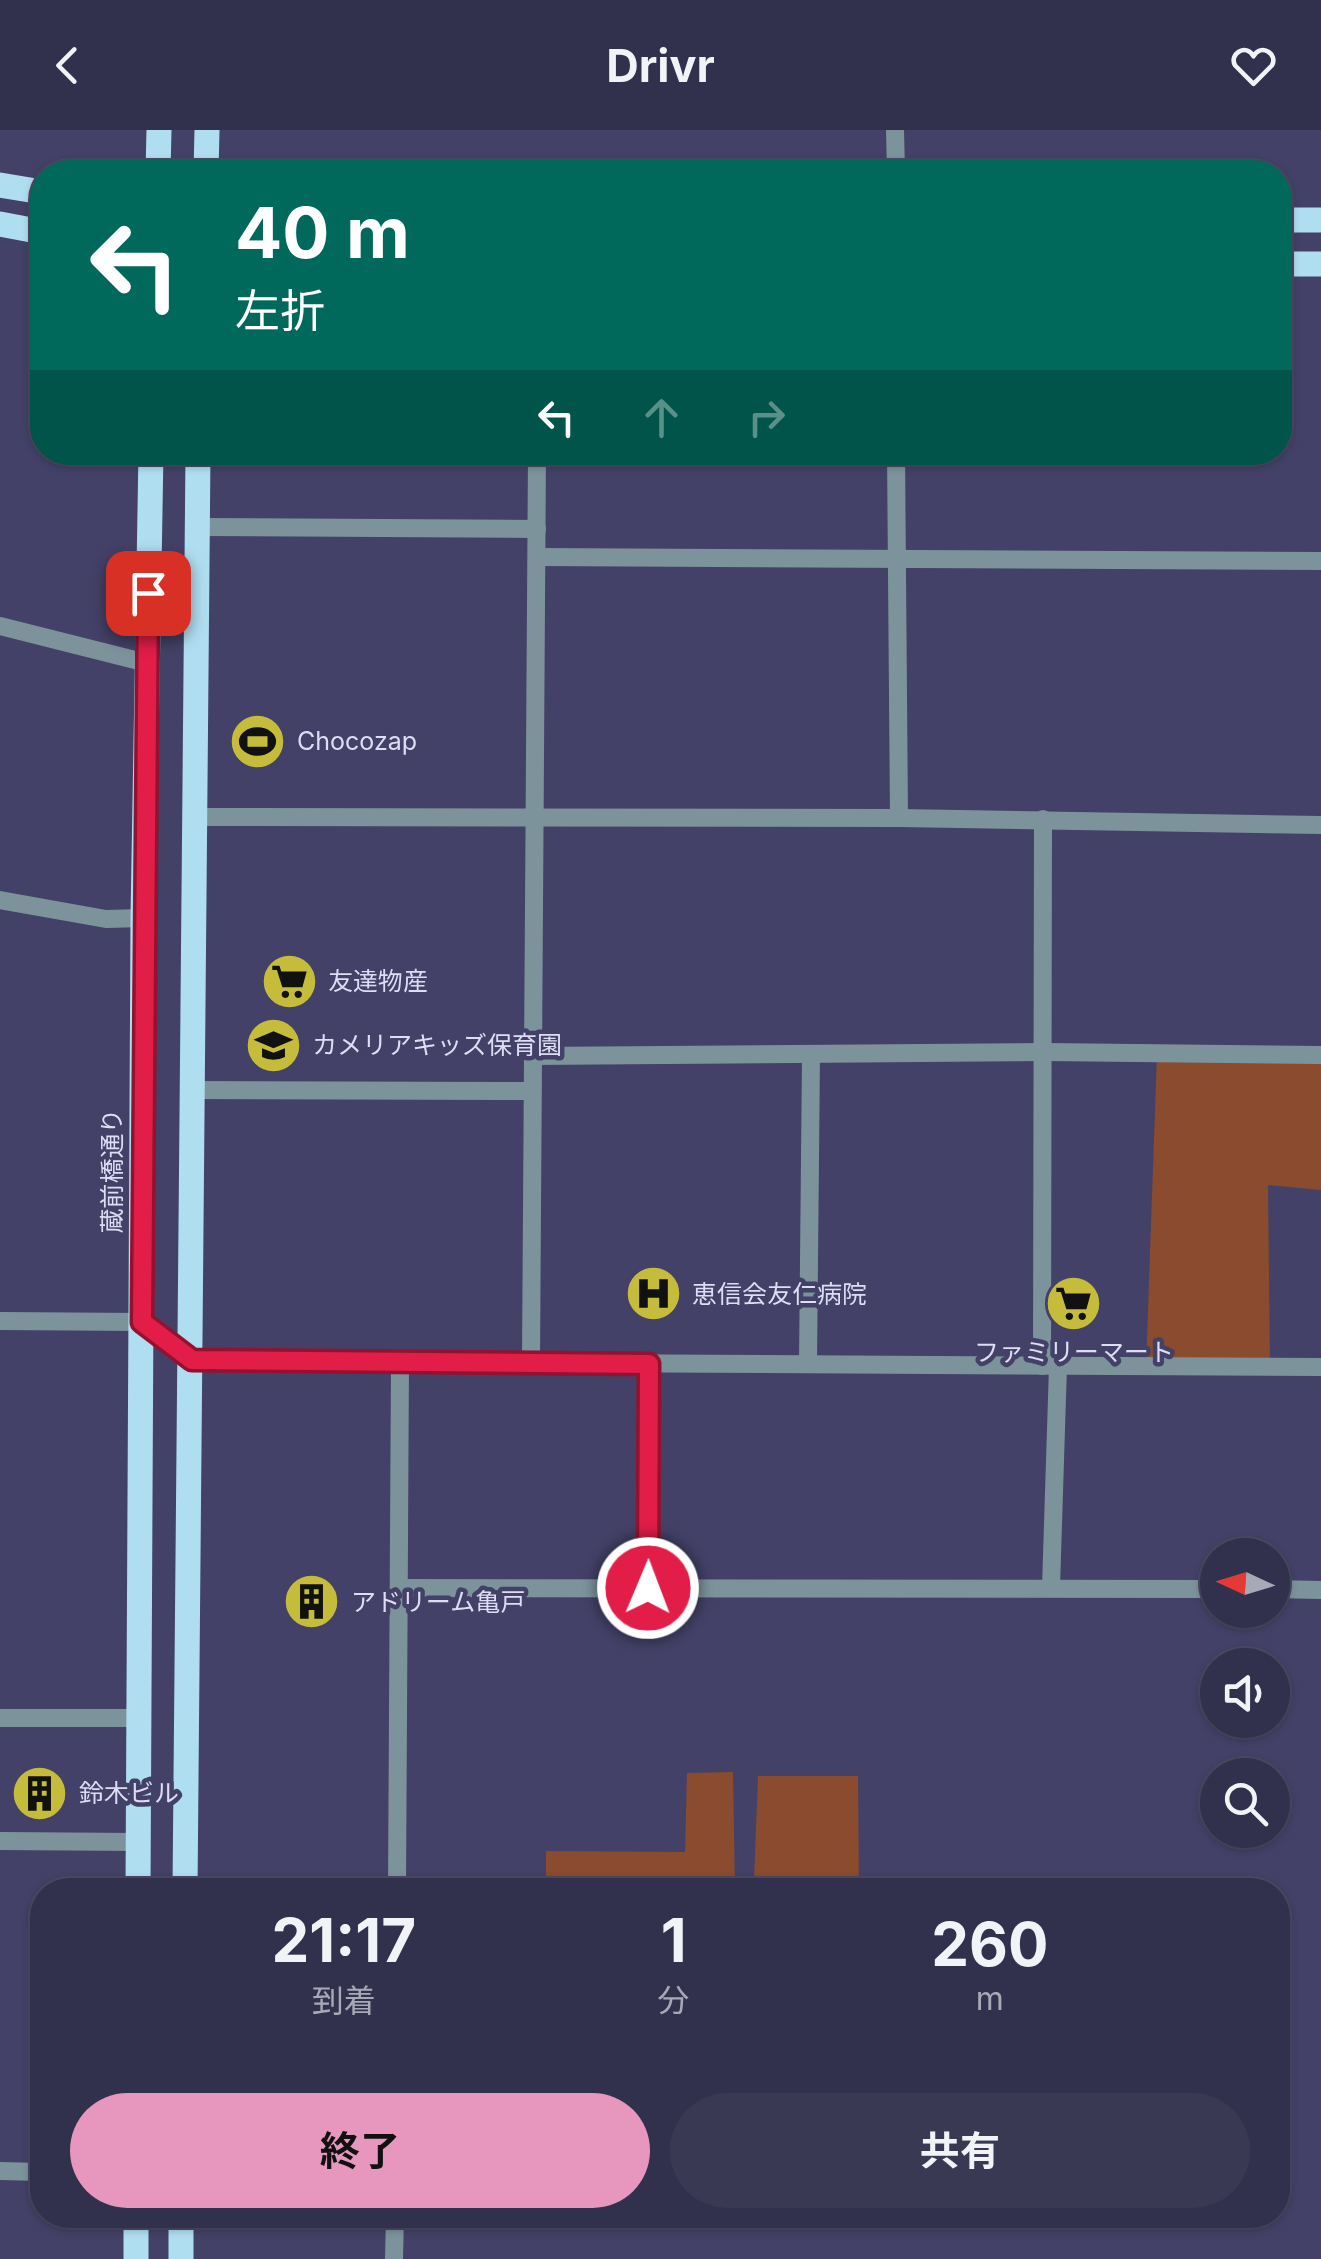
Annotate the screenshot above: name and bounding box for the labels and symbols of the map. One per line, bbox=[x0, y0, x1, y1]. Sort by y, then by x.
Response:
pin bbox=[106, 551, 191, 636]
sports icon: Chocozap bbox=[228, 711, 288, 771]
place label: Chocozap bbox=[297, 726, 417, 756]
supermarket icon: 友達物産 bbox=[259, 951, 319, 1011]
place label: 友達物産 bbox=[328, 966, 428, 996]
school or university icon: カメリアキッズ保育園 bbox=[243, 1015, 303, 1075]
place label: カメリアキッズ保育園 bbox=[312, 1030, 562, 1060]
street label: 蔵前橋通り bbox=[97, 1108, 127, 1234]
hospital icon: 恵信会友仁病院 bbox=[623, 1264, 683, 1324]
supermarket icon: ファミリーマート bbox=[1044, 1273, 1104, 1333]
place label: 恵信会友仁病院 bbox=[692, 1279, 867, 1309]
place label: ファミリーマート bbox=[974, 1337, 1174, 1367]
position arrow bbox=[596, 1536, 700, 1640]
north arrow bbox=[1200, 1538, 1290, 1628]
building icon: アドリーム亀戸 bbox=[282, 1572, 342, 1632]
place label: アドリーム亀戸 bbox=[351, 1587, 525, 1617]
building icon: 鈴木ビル bbox=[10, 1763, 70, 1823]
place label: 鈴木ビル bbox=[79, 1778, 179, 1808]

